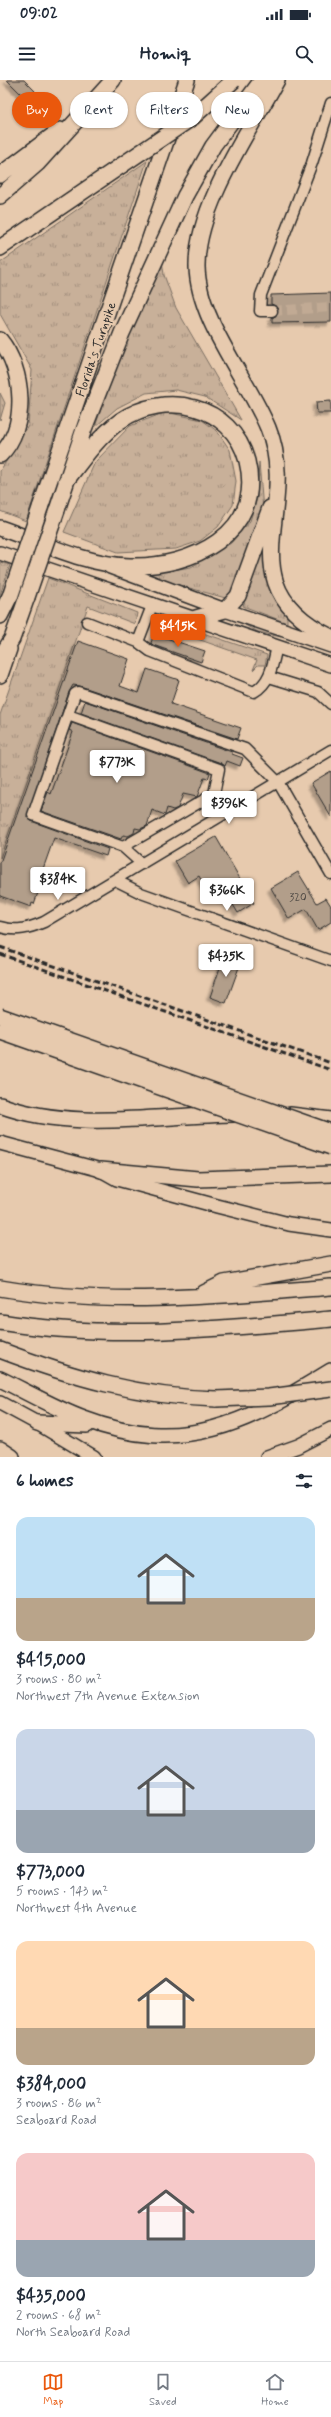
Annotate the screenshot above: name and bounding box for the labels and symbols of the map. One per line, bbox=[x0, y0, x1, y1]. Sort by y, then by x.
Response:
street label: Florida's Turnpike bbox=[72, 300, 121, 399]
pin: $415K bbox=[150, 614, 206, 648]
pin: $773K bbox=[89, 750, 145, 784]
pin: $396K bbox=[201, 791, 257, 825]
pin: $384K bbox=[30, 867, 86, 901]
pin: $366K bbox=[199, 878, 255, 912]
house number: 320 bbox=[289, 891, 307, 905]
pin: $435K bbox=[198, 944, 254, 978]

